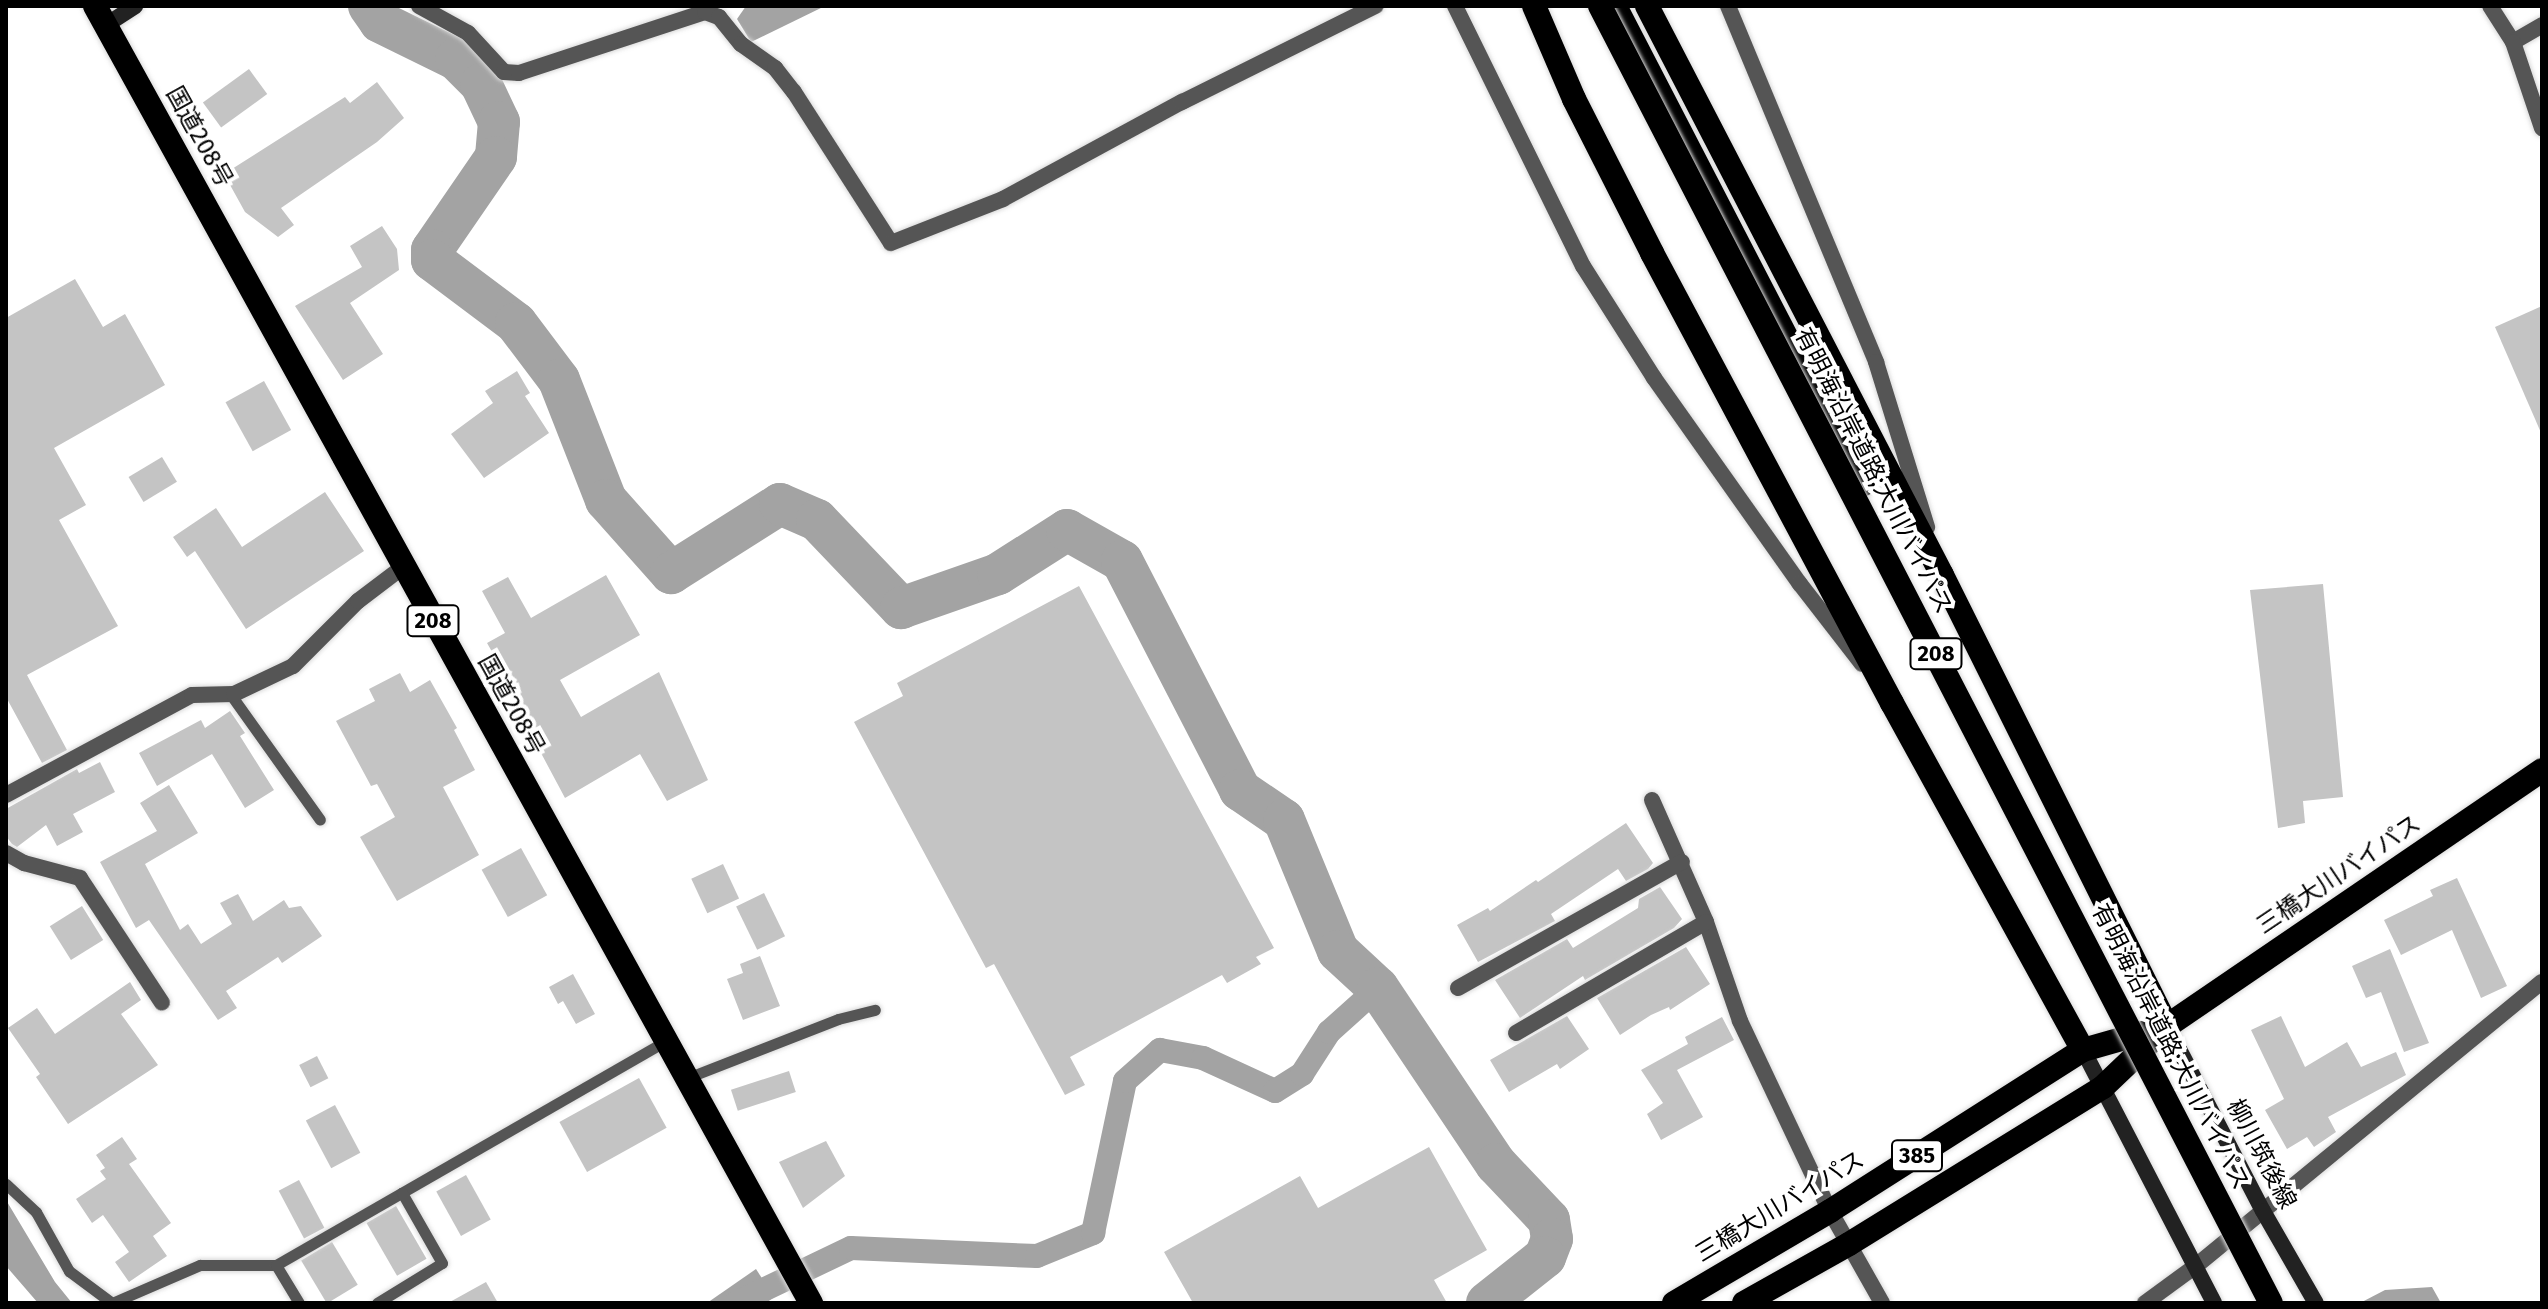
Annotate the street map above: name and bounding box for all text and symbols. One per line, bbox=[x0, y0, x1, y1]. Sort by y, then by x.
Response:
street label: 国道208号 bbox=[160, 82, 238, 192]
street label: 有明海沿岸道路;大川バイパス bbox=[1788, 323, 1958, 619]
road number: 208 bbox=[405, 603, 461, 639]
road number: 208 bbox=[1908, 636, 1964, 672]
street label: 国道208号 bbox=[472, 650, 550, 760]
street label: 三橋大川バイパス bbox=[2251, 809, 2427, 941]
street label: 有明海沿岸道路;大川バイパス bbox=[2085, 899, 2255, 1195]
street label: 柳川筑後線 bbox=[2220, 1094, 2302, 1214]
road number: 385 bbox=[1889, 1138, 1945, 1174]
street label: 三橋大川バイパス bbox=[1690, 1145, 1870, 1269]

